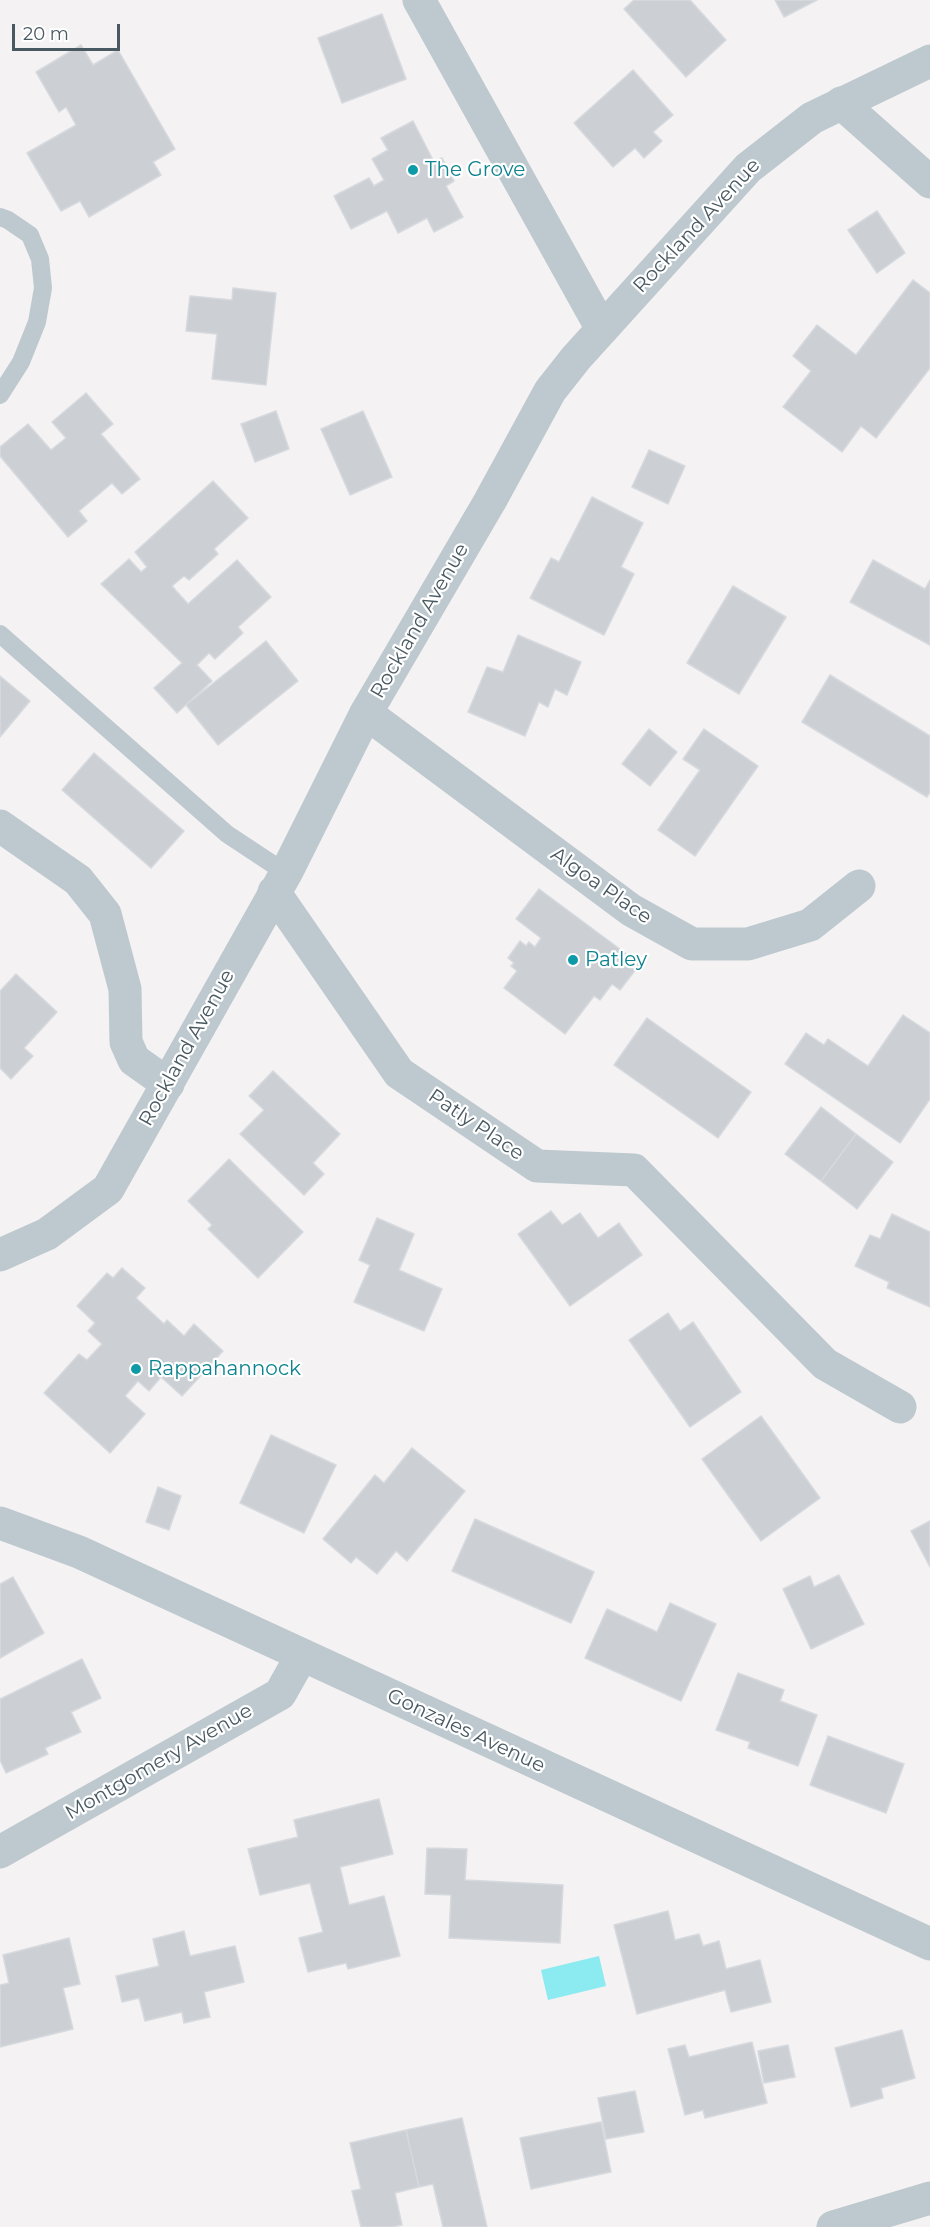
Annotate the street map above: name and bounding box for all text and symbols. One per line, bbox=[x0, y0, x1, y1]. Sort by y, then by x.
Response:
scale bar bbox=[15, 12, 123, 50]
text: 20 m bbox=[23, 23, 69, 45]
street label: Rockland Avenue bbox=[629, 154, 765, 298]
place label: The Grove bbox=[425, 158, 525, 182]
marker: The Grove bbox=[406, 163, 420, 177]
street label: Rockland Avenue bbox=[366, 539, 474, 703]
street label: Algoa Place bbox=[546, 842, 656, 930]
place label: Patley bbox=[585, 948, 647, 972]
marker: Patley bbox=[566, 953, 580, 967]
street label: Rockland Avenue bbox=[134, 966, 240, 1130]
street label: Patly Place bbox=[424, 1084, 528, 1166]
place label: Rappahannock bbox=[148, 1357, 301, 1381]
marker: Rappahannock bbox=[129, 1362, 143, 1376]
street label: Gonzales Avenue bbox=[383, 1684, 549, 1778]
street label: Montgomery Avenue bbox=[61, 1699, 257, 1825]

